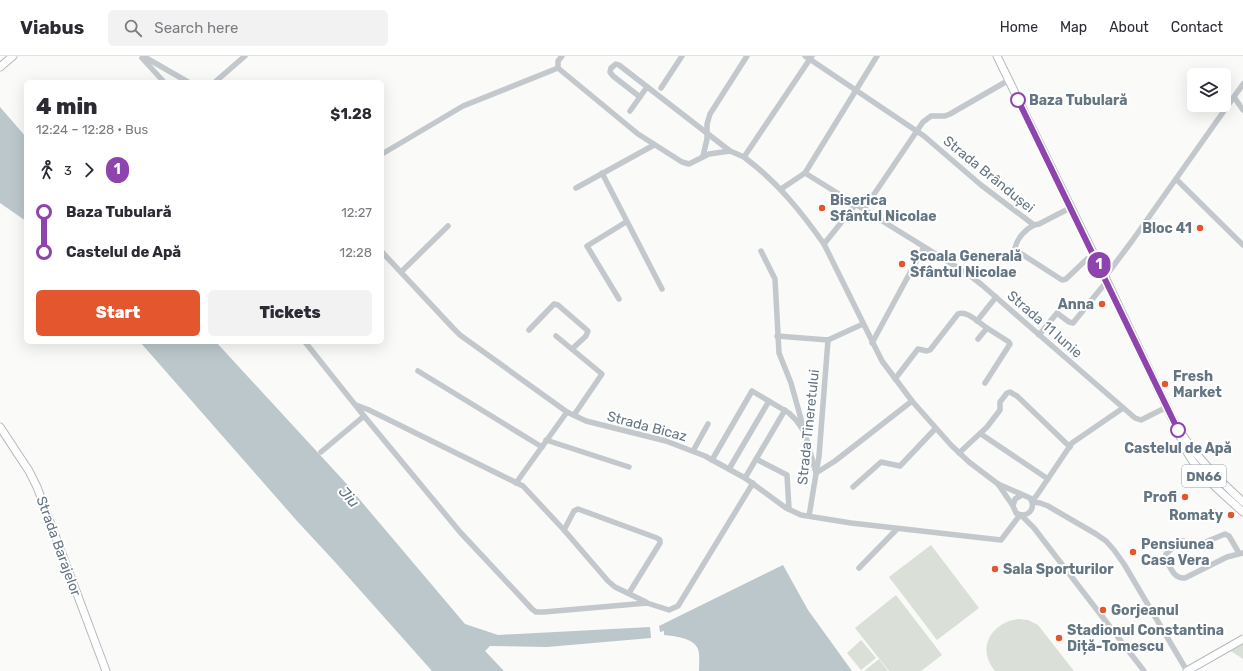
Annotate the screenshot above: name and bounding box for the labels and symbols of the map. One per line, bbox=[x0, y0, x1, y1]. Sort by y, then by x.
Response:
marker: Baza Tubulară bbox=[1010, 92, 1026, 108]
place label: Baza Tubulară bbox=[1029, 92, 1127, 109]
street label: Strada Brândușei bbox=[940, 132, 1038, 216]
place label: Biserica Sfântul Nicolae bbox=[830, 192, 937, 225]
marker: Biserica Sfântul Nicolae bbox=[817, 203, 827, 213]
place label: Bloc 41 bbox=[1142, 220, 1192, 237]
marker: Bloc 41 bbox=[1195, 223, 1205, 233]
place label: Școala Generală Sfântul Nicolae bbox=[910, 248, 1022, 281]
line badge: 1 bbox=[1086, 252, 1112, 278]
marker: Școala Generală Sfântul Nicolae bbox=[897, 259, 907, 269]
street label: Strada 11 Iunie bbox=[1004, 287, 1086, 362]
place label: Anna bbox=[1058, 296, 1094, 313]
marker: Anna bbox=[1097, 299, 1107, 309]
street label: Strada Tineretului bbox=[794, 368, 823, 486]
place label: Fresh Market bbox=[1173, 368, 1222, 401]
marker: Fresh Market bbox=[1160, 379, 1170, 389]
street label: Strada Bicaz bbox=[605, 408, 689, 445]
marker: Castelul de Apă bbox=[1170, 422, 1186, 438]
place label: Castelul de Apă bbox=[1124, 440, 1232, 457]
road number: DN66 bbox=[1182, 465, 1226, 487]
water label: Jiu bbox=[335, 483, 363, 511]
place label: Profi bbox=[1143, 489, 1177, 506]
marker: Profi bbox=[1180, 492, 1190, 502]
street label: Strada Barajelor bbox=[33, 494, 85, 599]
place label: Romaty bbox=[1169, 507, 1224, 524]
marker: Romaty bbox=[1226, 510, 1236, 520]
place label: Pensiunea Casa Vera bbox=[1141, 536, 1214, 569]
marker: Pensiunea Casa Vera bbox=[1128, 547, 1138, 557]
place label: Sala Sporturilor bbox=[1003, 561, 1114, 578]
marker: Sala Sporturilor bbox=[990, 564, 1000, 574]
place label: Gorjeanul bbox=[1111, 602, 1179, 619]
marker: Gorjeanul bbox=[1098, 605, 1108, 615]
place label: Stadionul Constantina Diță-Tomescu bbox=[1067, 622, 1224, 655]
marker: Stadionul Constantina Diță-Tomescu bbox=[1054, 633, 1064, 643]

